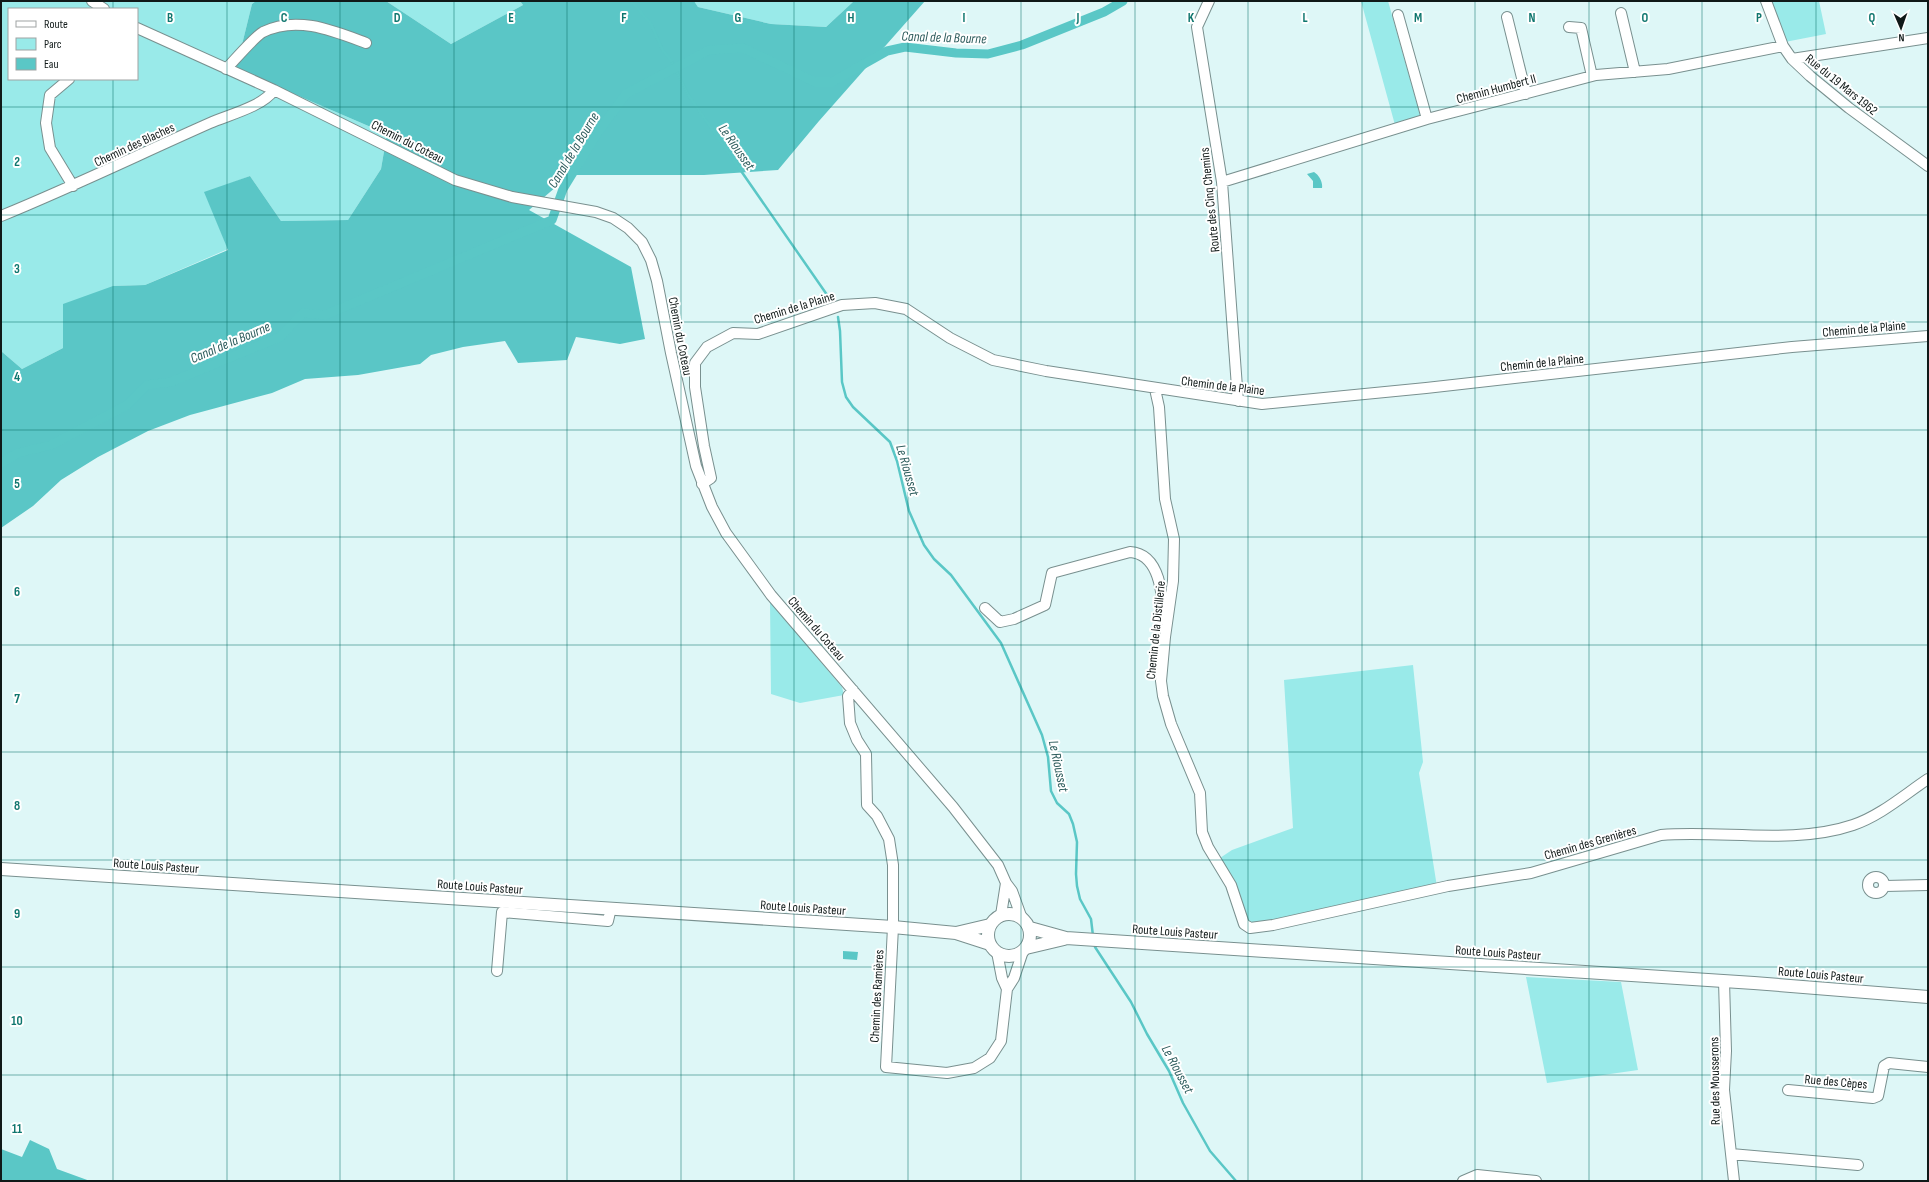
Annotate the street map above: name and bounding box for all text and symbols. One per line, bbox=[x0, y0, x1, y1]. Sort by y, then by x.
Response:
legend bbox=[8, 8, 138, 80]
north arrow bbox=[1881, 8, 1921, 48]
text: B bbox=[167, 10, 173, 26]
text: C bbox=[281, 10, 288, 26]
text: D bbox=[394, 10, 401, 26]
text: E bbox=[508, 10, 514, 26]
text: F bbox=[621, 10, 627, 26]
text: G bbox=[735, 10, 742, 26]
text: H bbox=[848, 10, 855, 26]
text: I bbox=[963, 10, 966, 26]
text: J bbox=[1076, 10, 1080, 26]
text: K bbox=[1188, 10, 1195, 26]
text: L bbox=[1302, 10, 1308, 26]
text: M bbox=[1414, 10, 1422, 26]
text: N bbox=[1529, 10, 1536, 26]
text: O bbox=[1642, 10, 1649, 26]
text: P bbox=[1756, 10, 1762, 26]
text: Q bbox=[1869, 10, 1876, 26]
text: Route bbox=[44, 17, 68, 32]
water label: Canal de la Bourne bbox=[901, 28, 987, 47]
text: N bbox=[1898, 31, 1904, 44]
text: Parc bbox=[44, 37, 62, 52]
street label: Rue du 19 Mars 1962 bbox=[1802, 51, 1881, 119]
text: Eau bbox=[44, 57, 58, 72]
street label: Chemin Humbert II bbox=[1455, 71, 1538, 107]
water label: Canal de la Bourne bbox=[544, 109, 603, 191]
street label: Chemin du Coteau bbox=[368, 117, 447, 167]
street label: Chemin des Blaches bbox=[92, 119, 177, 170]
water label: Le Riousset bbox=[715, 121, 759, 174]
street label: Route des Cinq Chemins bbox=[1197, 146, 1223, 253]
text: 2 bbox=[14, 154, 20, 170]
text: 3 bbox=[14, 261, 20, 277]
street label: Chemin de la Plaine bbox=[752, 288, 837, 328]
street label: Chemin du Coteau bbox=[665, 296, 695, 377]
street label: Chemin de la Plaine bbox=[1822, 317, 1907, 341]
water label: Canal de la Bourne bbox=[188, 318, 273, 367]
street label: Chemin de la Plaine bbox=[1500, 351, 1585, 375]
text: 4 bbox=[14, 369, 20, 385]
street label: Chemin de la Plaine bbox=[1180, 373, 1265, 399]
water label: Le Riousset bbox=[892, 443, 923, 498]
text: 5 bbox=[14, 476, 20, 492]
street label: Chemin de la Distillerie bbox=[1143, 580, 1169, 680]
text: 6 bbox=[14, 584, 20, 600]
street label: Chemin du Coteau bbox=[784, 593, 848, 664]
text: 7 bbox=[14, 691, 20, 707]
water label: Le Riousset bbox=[1045, 739, 1072, 794]
text: 8 bbox=[14, 798, 20, 814]
street label: Chemin des Grenières bbox=[1543, 822, 1638, 864]
street label: Route Louis Pasteur bbox=[113, 855, 200, 877]
street label: Route Louis Pasteur bbox=[437, 876, 524, 898]
street label: Route Louis Pasteur bbox=[760, 897, 847, 919]
text: 9 bbox=[14, 906, 20, 922]
street label: Route Louis Pasteur bbox=[1132, 921, 1219, 943]
street label: Route Louis Pasteur bbox=[1455, 942, 1542, 964]
street label: Chemin des Ramières bbox=[867, 949, 887, 1043]
street label: Route Louis Pasteur bbox=[1778, 963, 1865, 987]
text: 10 bbox=[11, 1013, 23, 1029]
street label: Rue des Mousserons bbox=[1706, 1036, 1724, 1125]
water label: Le Riousset bbox=[1158, 1042, 1198, 1097]
street label: Rue des Cèpes bbox=[1804, 1071, 1868, 1093]
text: 11 bbox=[12, 1121, 22, 1137]

